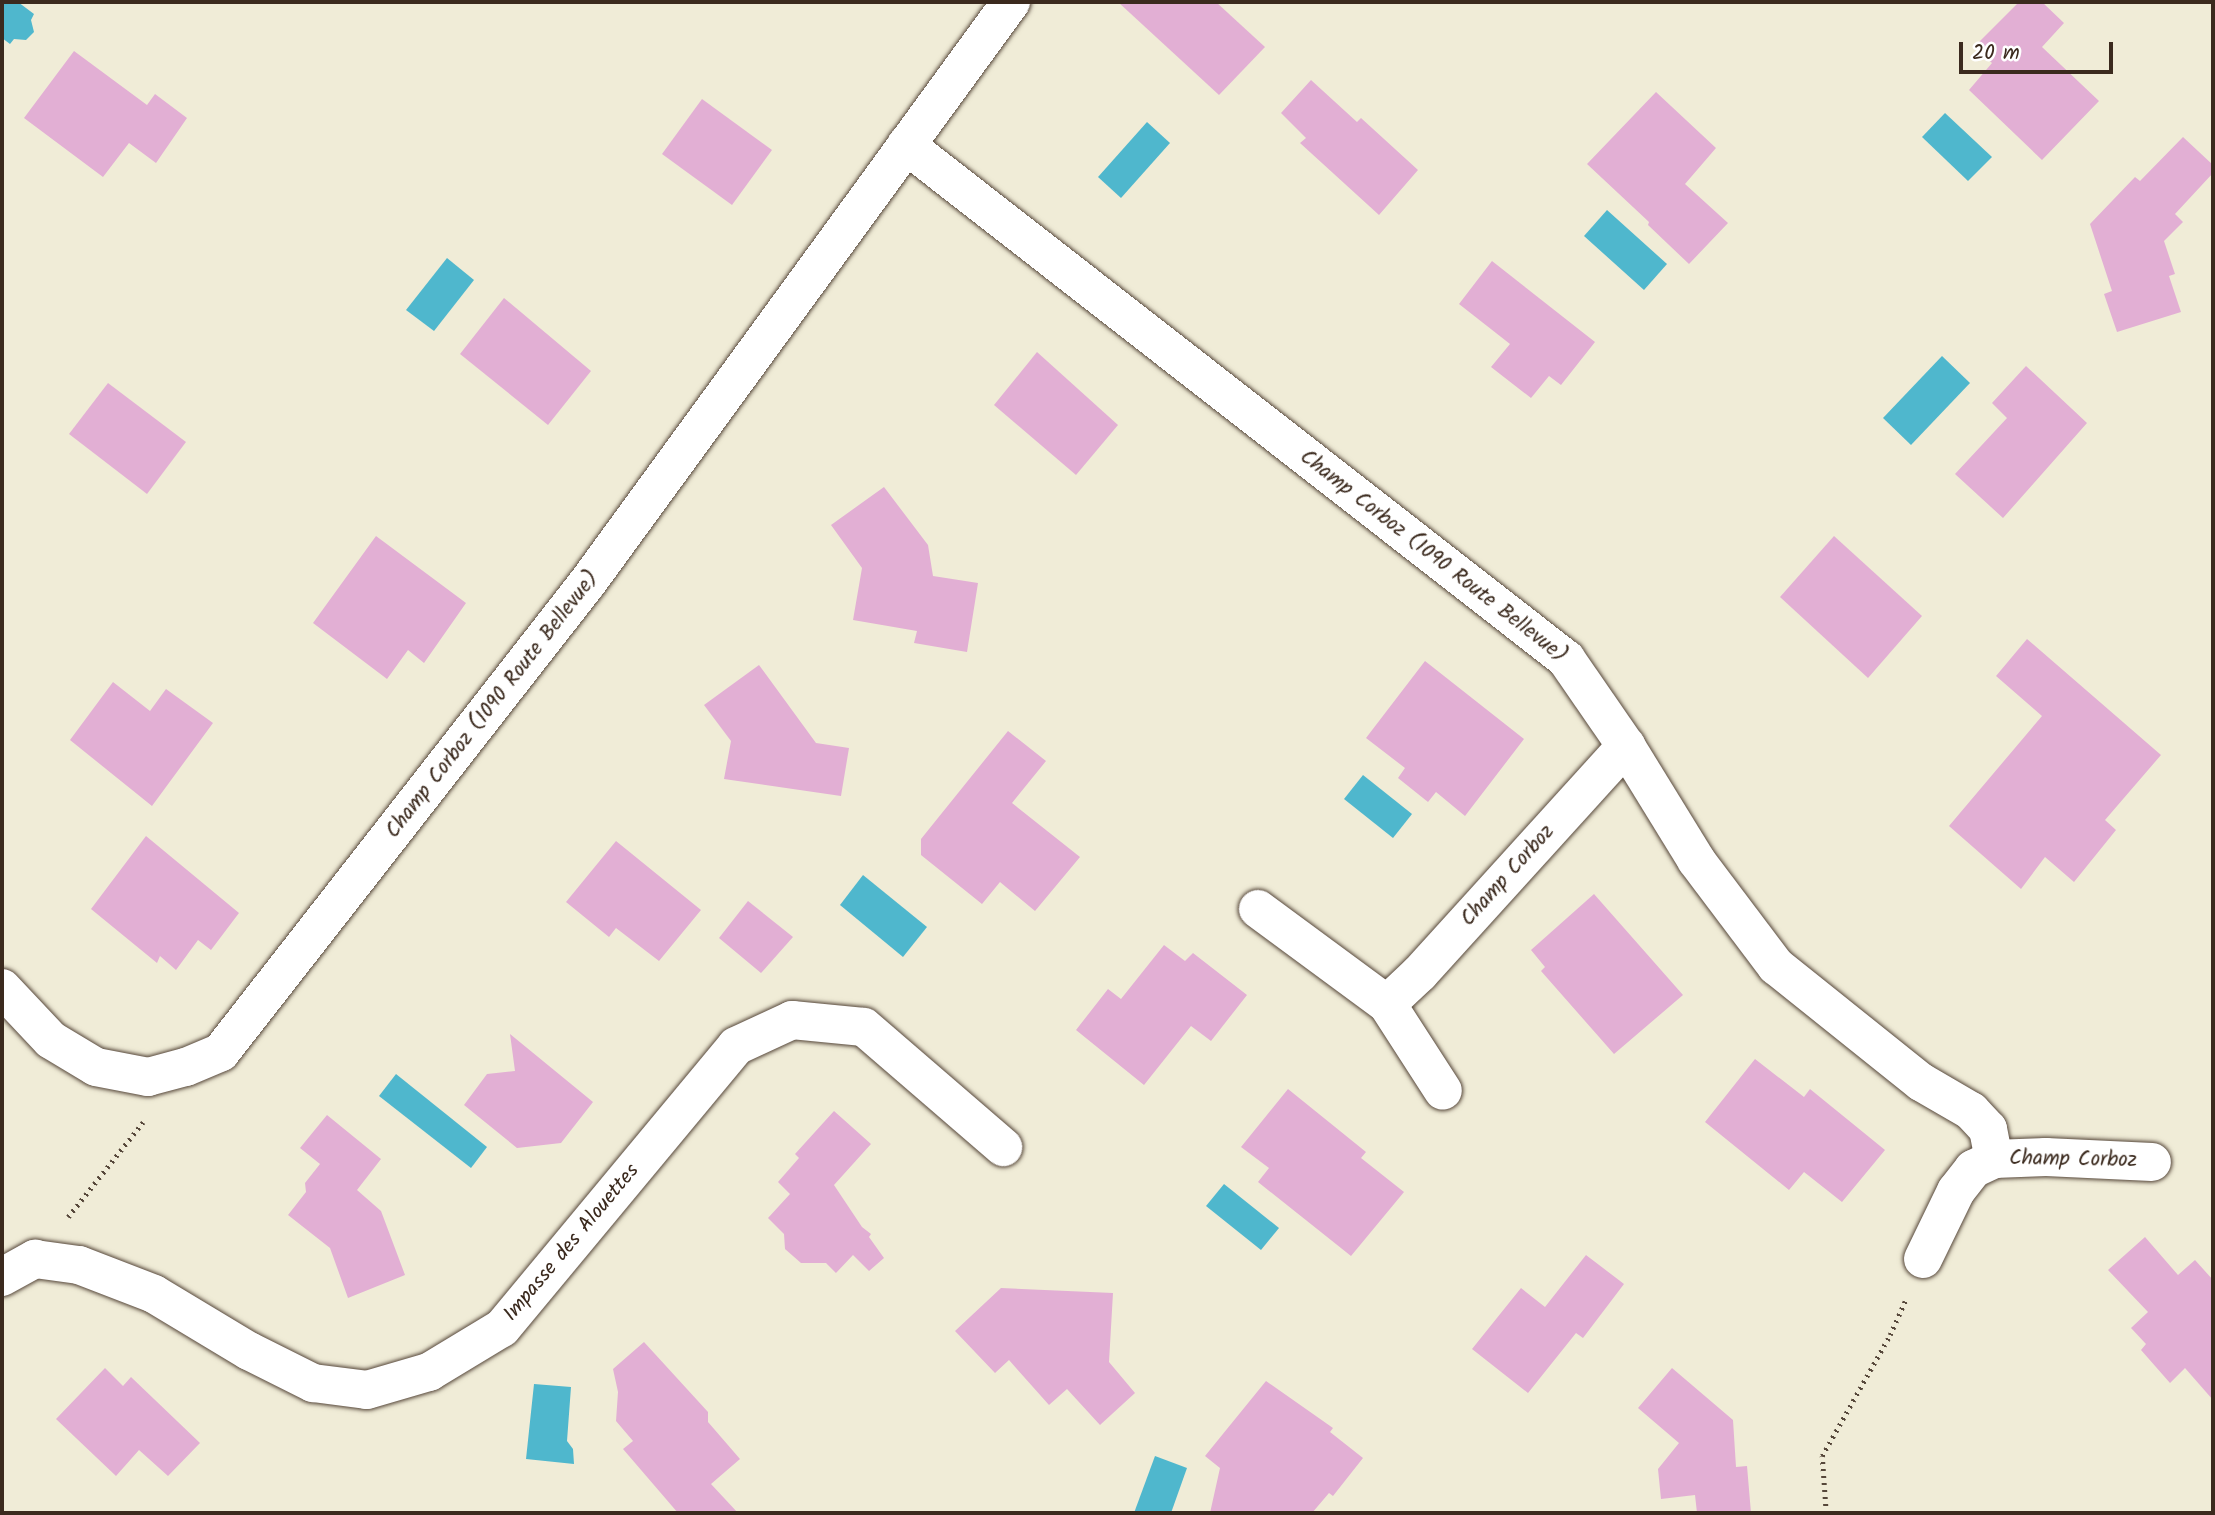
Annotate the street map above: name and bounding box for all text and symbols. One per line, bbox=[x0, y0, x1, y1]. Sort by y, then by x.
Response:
scale bar bbox=[1963, 28, 2117, 72]
text: 20 m bbox=[1972, 37, 2020, 70]
street label: Champ Corboz (1090 Route Bellevue) bbox=[1294, 445, 1572, 669]
street label: Champ Corboz (1090 Route Bellevue) bbox=[381, 566, 605, 844]
street label: Champ Corboz bbox=[1456, 820, 1560, 932]
street label: Champ Corboz bbox=[2009, 1146, 2137, 1174]
street label: Impasse des Alouettes bbox=[499, 1159, 645, 1327]

